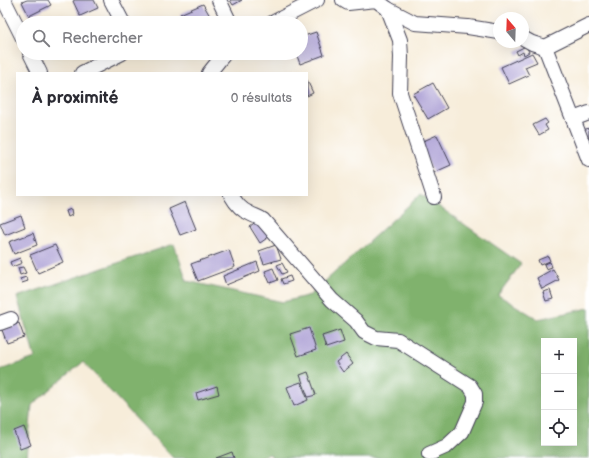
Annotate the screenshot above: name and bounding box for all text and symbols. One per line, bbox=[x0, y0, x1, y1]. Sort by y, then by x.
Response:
north arrow bbox=[493, 12, 529, 48]
search box bbox=[16, 16, 308, 60]
icon: search bbox=[30, 27, 52, 49]
text: Rechercher bbox=[62, 29, 142, 48]
text: À proximité bbox=[32, 88, 118, 108]
text: 0 résultats bbox=[231, 90, 292, 106]
map controls bbox=[541, 338, 577, 446]
button: + bbox=[541, 338, 577, 374]
button: − bbox=[541, 374, 577, 410]
button: locate bbox=[541, 410, 577, 446]

